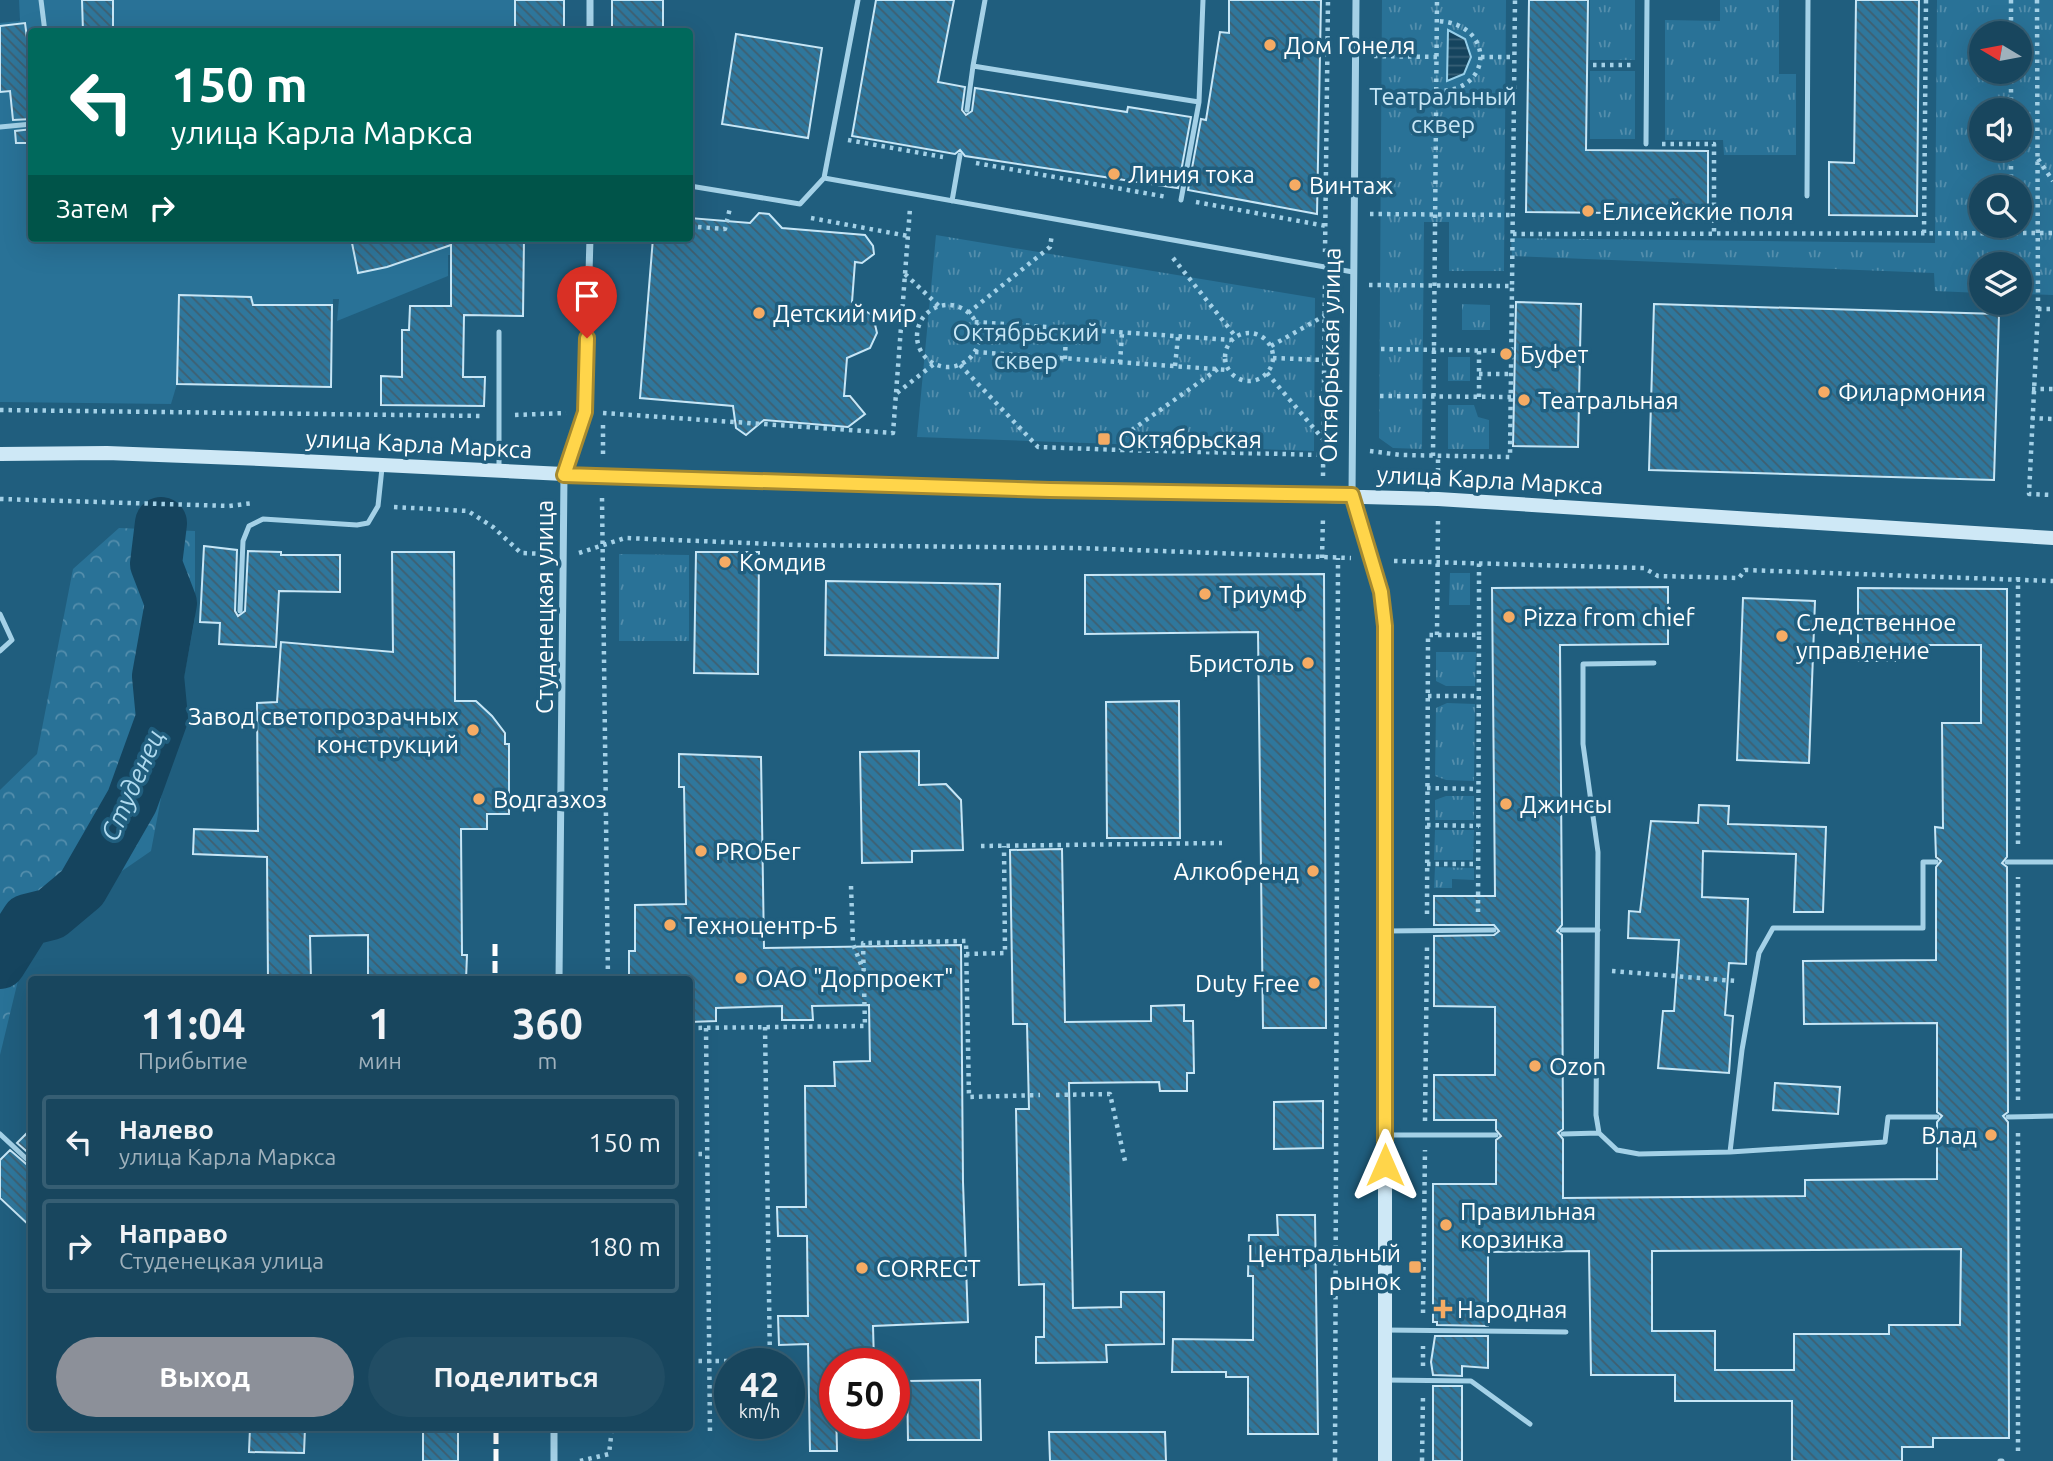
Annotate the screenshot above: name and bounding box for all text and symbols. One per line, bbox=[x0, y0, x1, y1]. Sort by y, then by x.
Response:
north arrow bbox=[1969, 21, 2032, 84]
map controls bbox=[1969, 21, 2032, 315]
place label: Дом Гонеля bbox=[1284, 32, 1416, 59]
marker: Дом Гонеля bbox=[1262, 37, 1278, 53]
icon: left bbox=[56, 56, 147, 147]
text: 150 m bbox=[171, 56, 308, 111]
park label: Театральный сквер bbox=[1369, 83, 1517, 138]
button: sound bbox=[1969, 98, 2032, 161]
text: улица Карла Маркса bbox=[171, 114, 473, 150]
place label: Линия тока bbox=[1128, 161, 1255, 188]
marker: Линия тока bbox=[1106, 166, 1122, 182]
place label: Винтаж bbox=[1309, 172, 1393, 199]
button: search bbox=[1969, 175, 2032, 238]
marker: Винтаж bbox=[1287, 177, 1303, 193]
icon: right bbox=[143, 189, 181, 227]
text: Затем bbox=[56, 194, 129, 223]
place label: Елисейские поля bbox=[1602, 198, 1794, 225]
marker: Елисейские поля bbox=[1580, 203, 1596, 219]
street label: Октябрьская улица bbox=[1315, 247, 1345, 463]
button: layers bbox=[1969, 252, 2032, 315]
pin bbox=[557, 266, 617, 338]
icon: arrive bbox=[568, 277, 606, 315]
place label: Детский мир bbox=[773, 300, 917, 327]
marker: Детский мир bbox=[751, 305, 767, 321]
park label: Октябрьский сквер bbox=[952, 319, 1100, 374]
place label: Буфет bbox=[1520, 341, 1589, 368]
marker: Буфет bbox=[1498, 346, 1514, 362]
place label: Филармония bbox=[1838, 379, 1986, 406]
marker: Филармония bbox=[1816, 384, 1832, 400]
place label: Театральная bbox=[1538, 387, 1679, 414]
marker: Театральная bbox=[1516, 392, 1532, 408]
street label: улица Карла Маркса bbox=[305, 425, 533, 463]
place label: Октябрьская bbox=[1118, 426, 1262, 453]
marker: Октябрьская bbox=[1096, 431, 1112, 447]
street label: улица Карла Маркса bbox=[1376, 461, 1604, 499]
street label: Студенецкая улица bbox=[531, 500, 558, 714]
place label: Комдив bbox=[739, 549, 826, 576]
marker: Комдив bbox=[717, 554, 733, 570]
place label: Триумф bbox=[1219, 581, 1307, 608]
marker: Триумф bbox=[1197, 586, 1213, 602]
place label: Pizza from chief bbox=[1523, 604, 1695, 631]
marker: Pizza from chief bbox=[1501, 609, 1517, 625]
place label: Следственное управление bbox=[1796, 609, 1956, 664]
marker: Следственное управление bbox=[1774, 628, 1790, 644]
place label: Бристоль bbox=[1188, 650, 1294, 677]
marker: Бристоль bbox=[1300, 655, 1316, 671]
place label: Завод светопрозрачных конструкций bbox=[188, 703, 459, 758]
marker: Завод светопрозрачных конструкций bbox=[465, 722, 481, 738]
water label: Студенец bbox=[95, 725, 169, 845]
place label: Водгазхоз bbox=[493, 786, 607, 813]
marker: Водгазхоз bbox=[471, 791, 487, 807]
place label: Джинсы bbox=[1520, 791, 1612, 818]
marker: Джинсы bbox=[1498, 796, 1514, 812]
place label: PROБег bbox=[715, 838, 801, 865]
marker: PROБег bbox=[693, 843, 709, 859]
place label: Алкобренд bbox=[1173, 858, 1299, 885]
marker: Алкобренд bbox=[1305, 863, 1321, 879]
place label: Техноцентр-Б bbox=[684, 912, 838, 939]
marker: Техноцентр-Б bbox=[662, 917, 678, 933]
place label: ОАО "Дорпроект" bbox=[755, 965, 954, 992]
marker: ОАО "Дорпроект" bbox=[733, 970, 749, 986]
place label: Duty Free bbox=[1195, 970, 1300, 997]
marker: Duty Free bbox=[1306, 975, 1322, 991]
text: 11:04 bbox=[140, 1000, 246, 1047]
text: 1 bbox=[368, 1000, 392, 1047]
text: 360 bbox=[512, 1000, 583, 1047]
text: Прибытие bbox=[138, 1048, 248, 1073]
text: мин bbox=[358, 1048, 402, 1073]
text: m bbox=[537, 1048, 557, 1073]
place label: Ozon bbox=[1549, 1053, 1606, 1080]
marker: Ozon bbox=[1527, 1058, 1543, 1074]
text: Налево bbox=[119, 1115, 214, 1144]
place label: Влад bbox=[1921, 1122, 1977, 1149]
icon: left bbox=[60, 1123, 98, 1161]
marker: Влад bbox=[1983, 1127, 1999, 1143]
text: 150 m bbox=[589, 1128, 661, 1157]
position arrow bbox=[1348, 1128, 1422, 1202]
text: улица Карла Маркса bbox=[119, 1144, 336, 1169]
place label: Правильная корзинка bbox=[1460, 1198, 1596, 1253]
marker: Правильная корзинка bbox=[1438, 1217, 1454, 1233]
text: Направо bbox=[119, 1219, 228, 1248]
icon: right bbox=[60, 1227, 98, 1265]
text: 180 m bbox=[589, 1232, 661, 1261]
place label: Центральный рынок bbox=[1247, 1240, 1401, 1295]
text: Студенецкая улица bbox=[119, 1248, 324, 1273]
place label: CORRECT bbox=[876, 1255, 981, 1282]
marker: Центральный рынок bbox=[1407, 1259, 1423, 1275]
marker: CORRECT bbox=[854, 1260, 870, 1276]
place label: Народная bbox=[1457, 1296, 1567, 1323]
marker: Народная bbox=[1435, 1301, 1451, 1317]
button: Выход bbox=[56, 1337, 354, 1417]
button: Поделиться bbox=[368, 1337, 665, 1417]
speed limit sign: 50 bbox=[819, 1348, 910, 1439]
text: 42 bbox=[740, 1364, 779, 1404]
text: km/h bbox=[739, 1401, 780, 1421]

